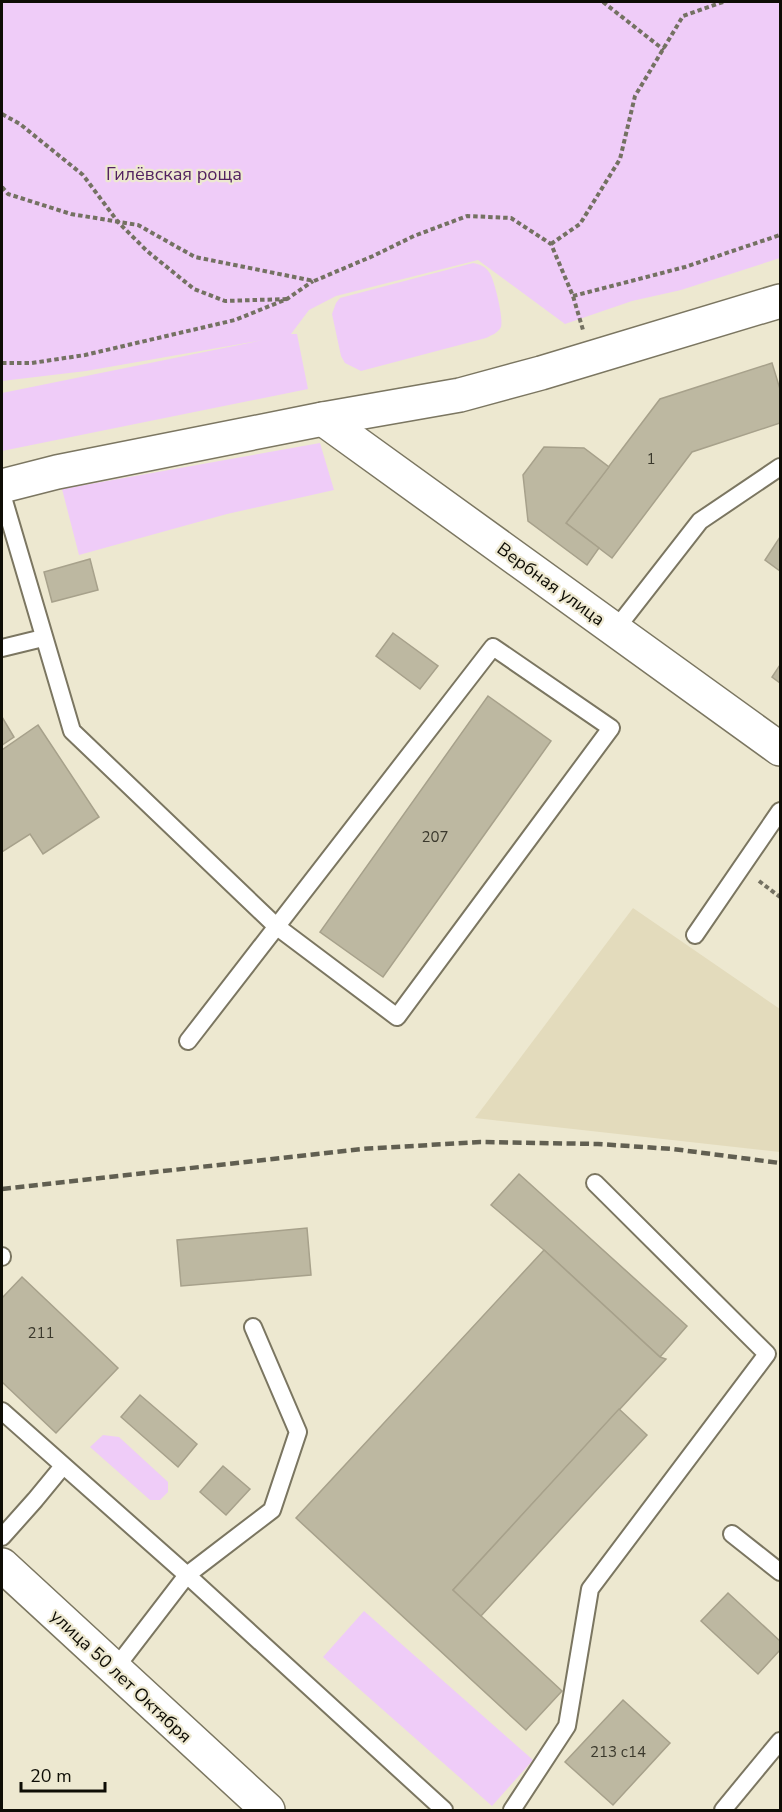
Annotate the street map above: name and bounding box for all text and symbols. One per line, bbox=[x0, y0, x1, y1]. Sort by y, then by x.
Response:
park label: Гилёвская роща bbox=[106, 162, 242, 186]
house number: 1 bbox=[646, 449, 656, 469]
street label: Вербная улица bbox=[492, 537, 610, 631]
house number: 207 bbox=[421, 827, 449, 847]
house number: 211 bbox=[27, 1323, 55, 1343]
street label: улица 50 лет Октября bbox=[45, 1604, 197, 1748]
house number: 213 с14 bbox=[590, 1742, 646, 1762]
scale bar bbox=[21, 1755, 105, 1793]
text: 20 m bbox=[30, 1764, 72, 1788]

